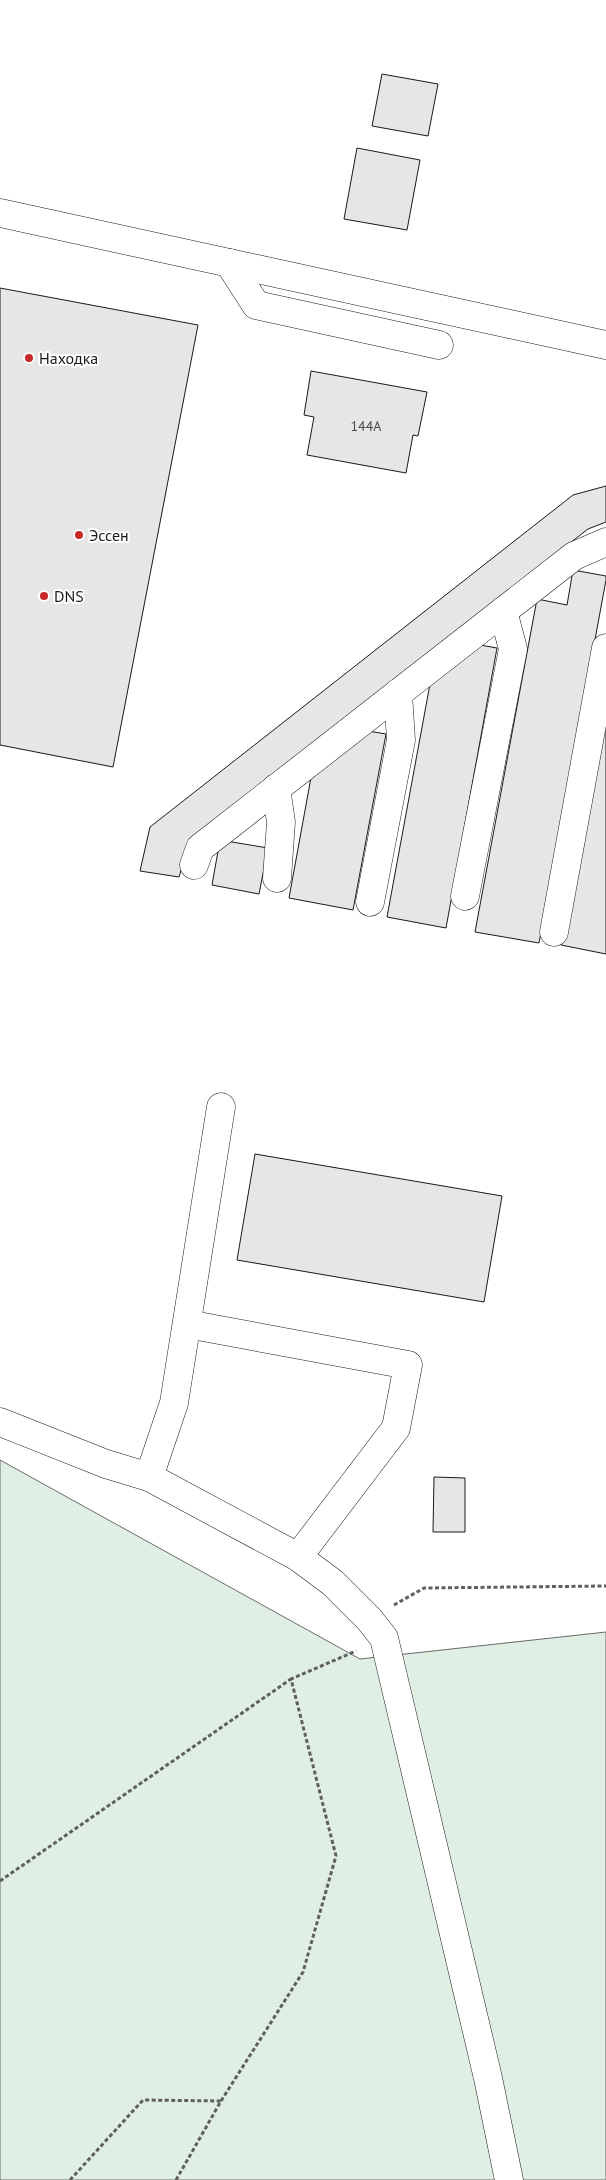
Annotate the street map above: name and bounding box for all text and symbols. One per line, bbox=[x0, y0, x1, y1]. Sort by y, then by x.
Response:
place label: Находка bbox=[39, 348, 98, 368]
marker: Находка bbox=[23, 352, 35, 364]
house number: 144А bbox=[350, 417, 382, 435]
place label: Эссен bbox=[89, 525, 129, 545]
marker: Эссен bbox=[73, 529, 85, 541]
place label: DNS bbox=[54, 586, 84, 606]
marker: DNS bbox=[38, 590, 50, 602]

